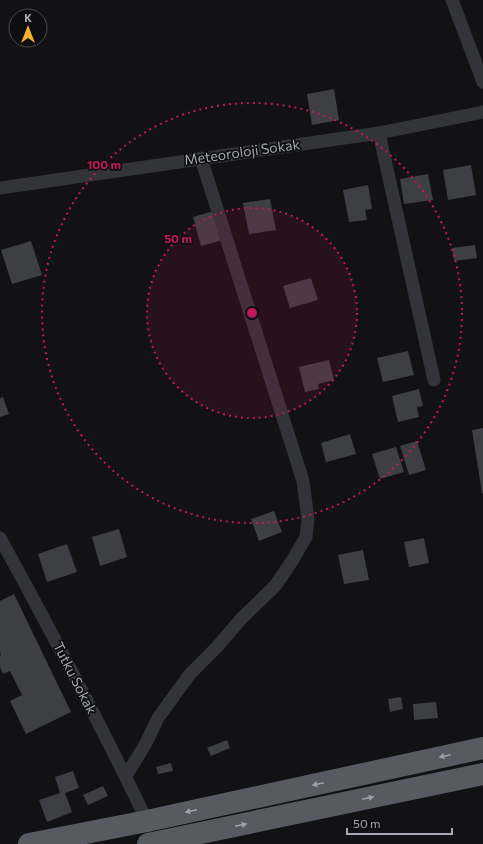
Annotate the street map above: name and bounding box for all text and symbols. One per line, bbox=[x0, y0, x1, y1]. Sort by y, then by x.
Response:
north arrow bbox=[8, 8, 48, 48]
text: K bbox=[24, 11, 32, 24]
street label: Meteoroloji Sokak bbox=[183, 135, 301, 168]
text: 100 m bbox=[87, 157, 121, 171]
text: 50 m bbox=[164, 231, 192, 245]
centre of rings bbox=[245, 306, 259, 320]
street label: Tutku Sokak bbox=[50, 639, 101, 717]
one-way arrow bbox=[439, 754, 451, 760]
one-way arrow bbox=[312, 781, 324, 787]
one-way arrow bbox=[362, 794, 374, 800]
one-way arrow bbox=[185, 809, 197, 815]
scale bar bbox=[347, 810, 452, 836]
text: 50 m bbox=[353, 816, 381, 830]
one-way arrow bbox=[235, 821, 247, 827]

